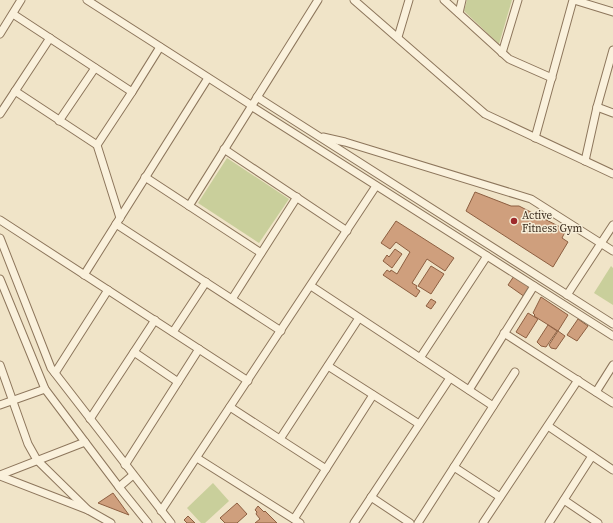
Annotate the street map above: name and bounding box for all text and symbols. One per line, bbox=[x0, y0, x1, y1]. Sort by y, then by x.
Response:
place label: Active Fitness Gym bbox=[522, 208, 583, 236]
marker: Active Fitness Gym bbox=[509, 216, 519, 226]

